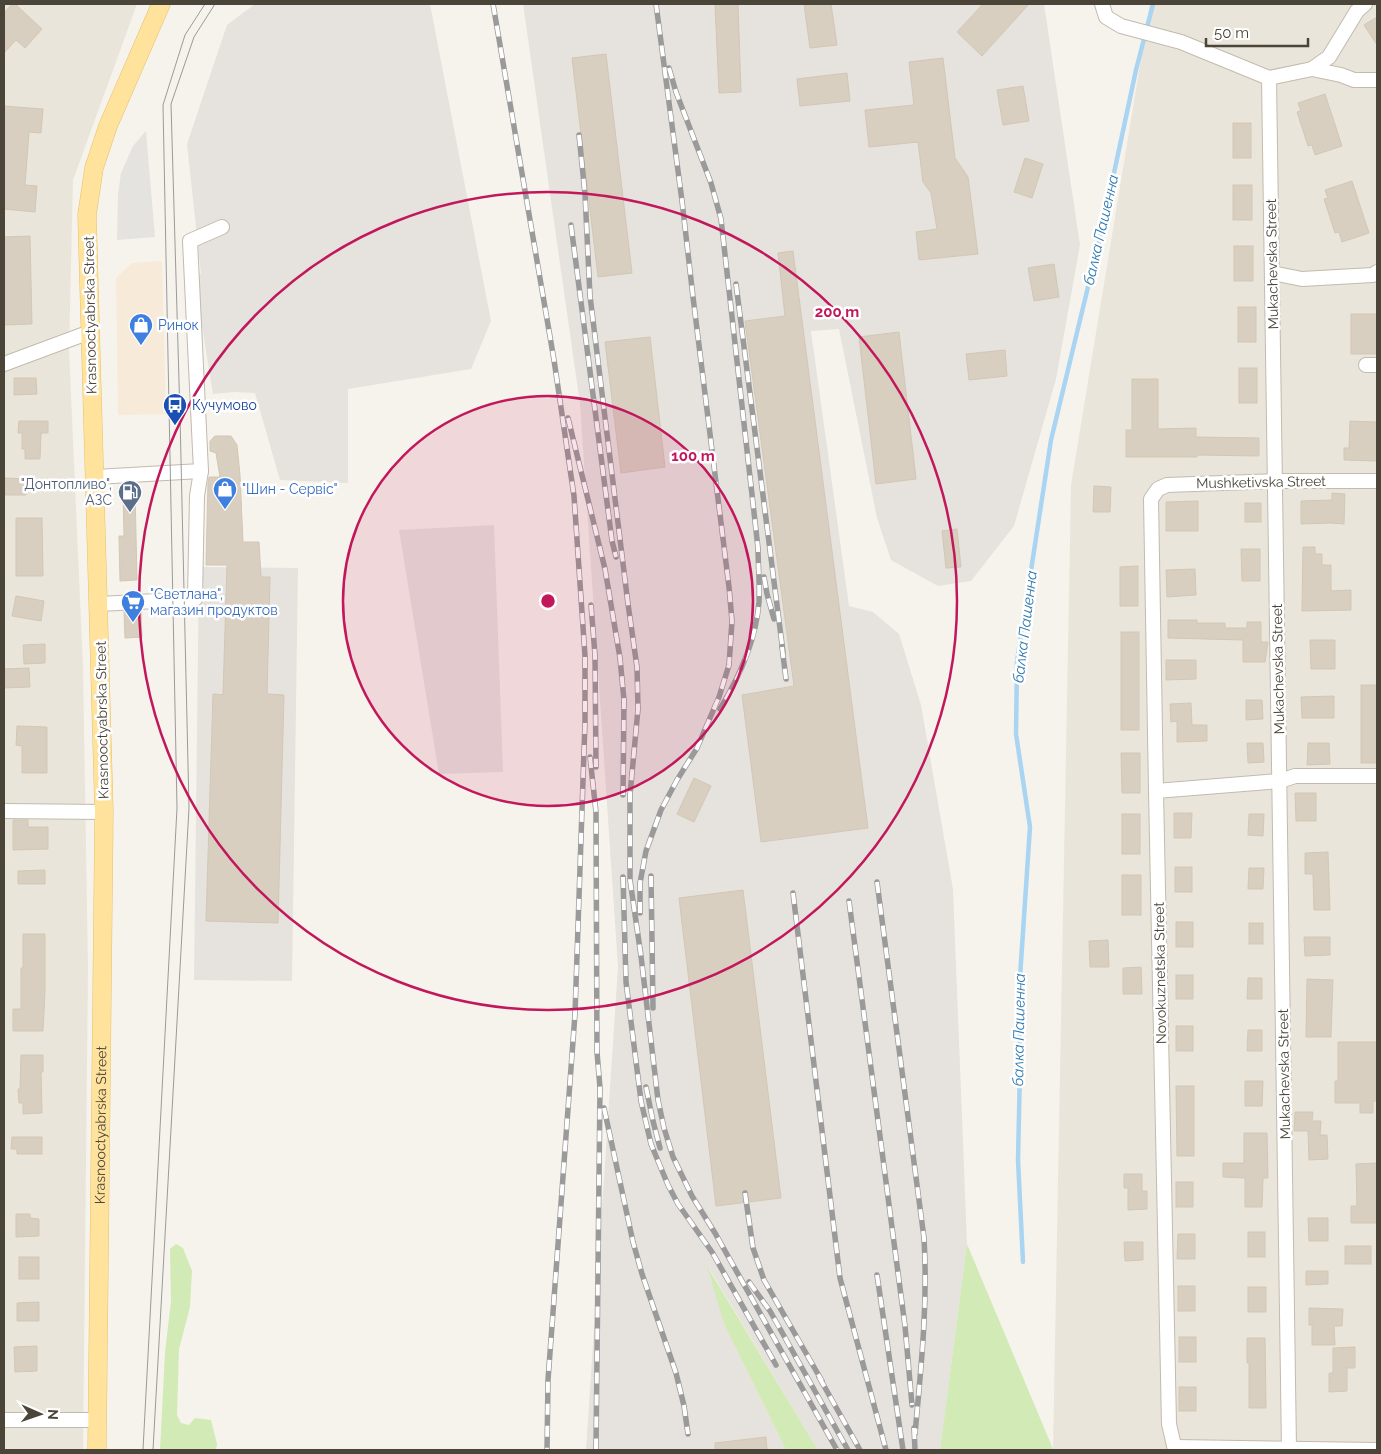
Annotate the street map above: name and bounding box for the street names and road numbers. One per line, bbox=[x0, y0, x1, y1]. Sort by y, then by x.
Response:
street label: Mukachevska Street bbox=[1263, 198, 1281, 330]
street label: Krasnooctyabrska Street bbox=[81, 235, 99, 394]
street label: Mushketivska Street bbox=[1196, 473, 1326, 491]
street label: Mukachevska Street bbox=[1269, 603, 1287, 735]
street label: Krasnooctyabrska Street bbox=[93, 640, 111, 799]
street label: Novokuznetska Street bbox=[1151, 902, 1169, 1044]
street label: Mukachevska Street bbox=[1275, 1008, 1293, 1140]
street label: Krasnooctyabrska Street bbox=[92, 1045, 109, 1204]

